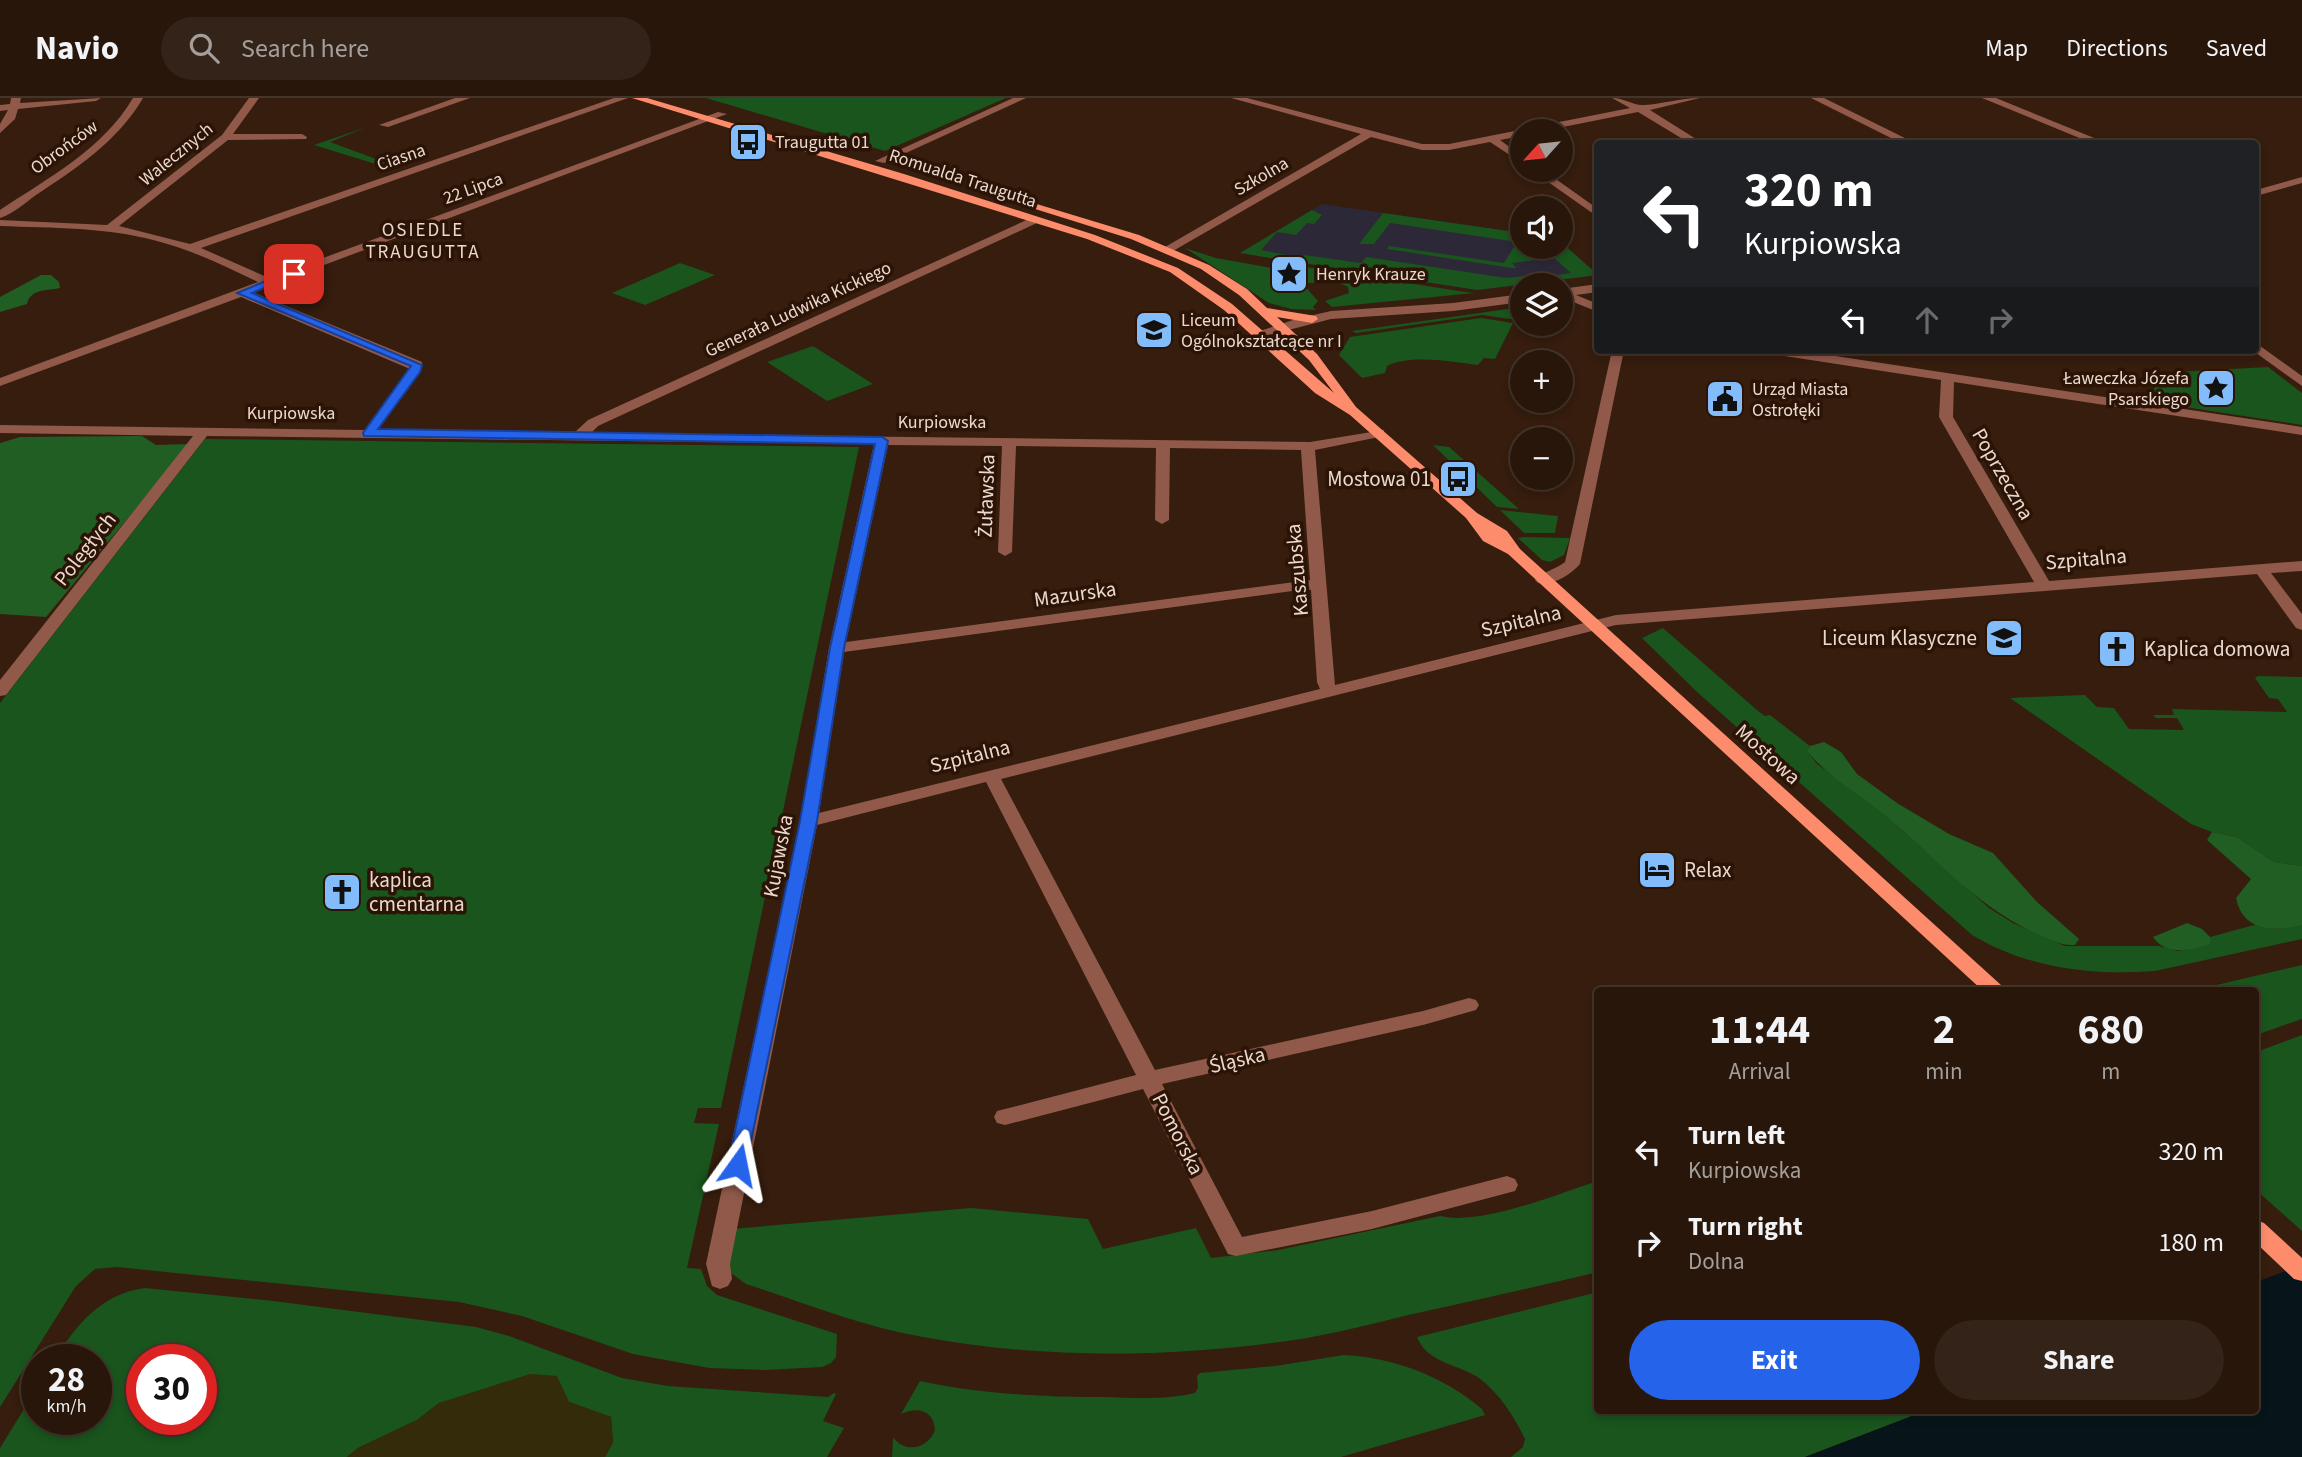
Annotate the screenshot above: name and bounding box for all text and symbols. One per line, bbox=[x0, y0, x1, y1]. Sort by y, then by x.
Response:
search box bbox=[161, 17, 651, 80]
text: Navio bbox=[35, 25, 119, 72]
icon: search bbox=[185, 29, 223, 67]
text: Search here bbox=[241, 30, 369, 67]
text: Map bbox=[1985, 31, 2028, 66]
text: Directions bbox=[2066, 31, 2168, 66]
text: Saved bbox=[2206, 31, 2267, 66]
street label: Obrońców bbox=[25, 114, 103, 180]
street label: Walecznych bbox=[134, 117, 219, 192]
north arrow bbox=[1510, 119, 1573, 182]
map controls bbox=[1510, 119, 1573, 490]
bus stop icon: Traugutta 01 bbox=[727, 121, 769, 163]
place label: Traugutta 01 bbox=[775, 130, 869, 155]
street label: Ciasna bbox=[373, 137, 429, 177]
street label: Romualda Traugutta bbox=[886, 143, 1040, 214]
street label: Szkolna bbox=[1229, 151, 1293, 202]
text: 320 m bbox=[1744, 156, 1873, 226]
street label: 22 Lipca bbox=[440, 166, 506, 211]
icon: left bbox=[1629, 168, 1720, 259]
button: sound bbox=[1510, 196, 1573, 259]
district label: OSIEDLE TRAUGUTTA bbox=[365, 217, 481, 266]
text: Kurpiowska bbox=[1744, 221, 1902, 267]
pin bbox=[264, 244, 324, 304]
place icon: Henryk Krauze bbox=[1268, 253, 1310, 295]
icon: arrive bbox=[275, 255, 313, 293]
street label: Generała Ludwika Kickiego bbox=[701, 255, 895, 364]
place label: Henryk Krauze bbox=[1316, 262, 1426, 287]
button: layers bbox=[1510, 273, 1573, 336]
icon: left bbox=[1835, 301, 1873, 339]
icon: ahead bbox=[1908, 301, 1946, 339]
icon: right bbox=[1981, 301, 2019, 339]
place label: Liceum Ogólnokształcące nr I bbox=[1181, 308, 1342, 354]
school or university icon: Liceum Ogólnokształcące nr I bbox=[1133, 309, 1175, 351]
button: + bbox=[1510, 350, 1573, 413]
place label: Ławeczka Józefa Psarskiego bbox=[2062, 366, 2189, 412]
place icon: Ławeczka Józefa Psarskiego bbox=[2195, 367, 2237, 409]
place label: Urząd Miasta Ostrołęki bbox=[1752, 377, 1848, 423]
public building icon: Urząd Miasta Ostrołęki bbox=[1704, 378, 1746, 420]
street label: Kurpiowska bbox=[247, 401, 335, 426]
street label: Kurpiowska bbox=[898, 410, 986, 435]
street label: Poprzeczna bbox=[1965, 423, 2041, 525]
button: − bbox=[1510, 427, 1573, 490]
street label: Żuławska bbox=[970, 454, 1002, 538]
bus stop icon: Mostowa 01 bbox=[1437, 458, 1479, 500]
place label: Mostowa 01 bbox=[1327, 464, 1431, 494]
street label: Poległych bbox=[47, 506, 123, 592]
street label: Kaszubska bbox=[1278, 522, 1316, 618]
street label: Szpitalna bbox=[2044, 540, 2128, 578]
street label: Mazurska bbox=[1032, 573, 1118, 615]
street label: Szpitalna bbox=[1478, 597, 1564, 645]
school or university icon: Liceum Klasyczne bbox=[1983, 617, 2025, 659]
place label: Liceum Klasyczne bbox=[1822, 623, 1977, 653]
church icon: Kaplica domowa bbox=[2096, 628, 2138, 670]
place label: Kaplica domowa bbox=[2144, 634, 2290, 664]
street label: Mostowa bbox=[1729, 717, 1807, 791]
street label: Szpitalna bbox=[927, 732, 1013, 780]
street label: Kujawska bbox=[755, 812, 801, 900]
hotel icon: Relax bbox=[1636, 849, 1678, 891]
place label: Relax bbox=[1684, 855, 1732, 885]
place label: kaplica cmentarna bbox=[369, 865, 464, 919]
church icon: kaplica cmentarna bbox=[321, 871, 363, 913]
text: 11:44 bbox=[1709, 1000, 1810, 1060]
text: 2 bbox=[1933, 1000, 1955, 1060]
text: 680 bbox=[2077, 1000, 2144, 1060]
street label: Śląska bbox=[1206, 1039, 1268, 1081]
text: Arrival bbox=[1729, 1055, 1791, 1088]
text: min bbox=[1925, 1055, 1963, 1088]
text: m bbox=[2101, 1055, 2120, 1088]
street label: Pomorska bbox=[1145, 1088, 1211, 1180]
text: Turn left bbox=[1688, 1117, 1785, 1154]
position arrow bbox=[701, 1128, 775, 1202]
icon: left bbox=[1629, 1133, 1667, 1171]
text: 320 m bbox=[2158, 1133, 2224, 1170]
text: Kurpiowska bbox=[1688, 1154, 1801, 1187]
text: Turn right bbox=[1688, 1208, 1803, 1245]
icon: right bbox=[1629, 1224, 1667, 1262]
text: 180 m bbox=[2158, 1224, 2224, 1261]
text: Dolna bbox=[1688, 1245, 1745, 1278]
button: Exit bbox=[1629, 1320, 1920, 1400]
button: Share bbox=[1934, 1320, 2224, 1400]
speed limit sign: 30 bbox=[126, 1344, 217, 1435]
text: 28 bbox=[48, 1355, 85, 1405]
text: km/h bbox=[47, 1394, 86, 1419]

